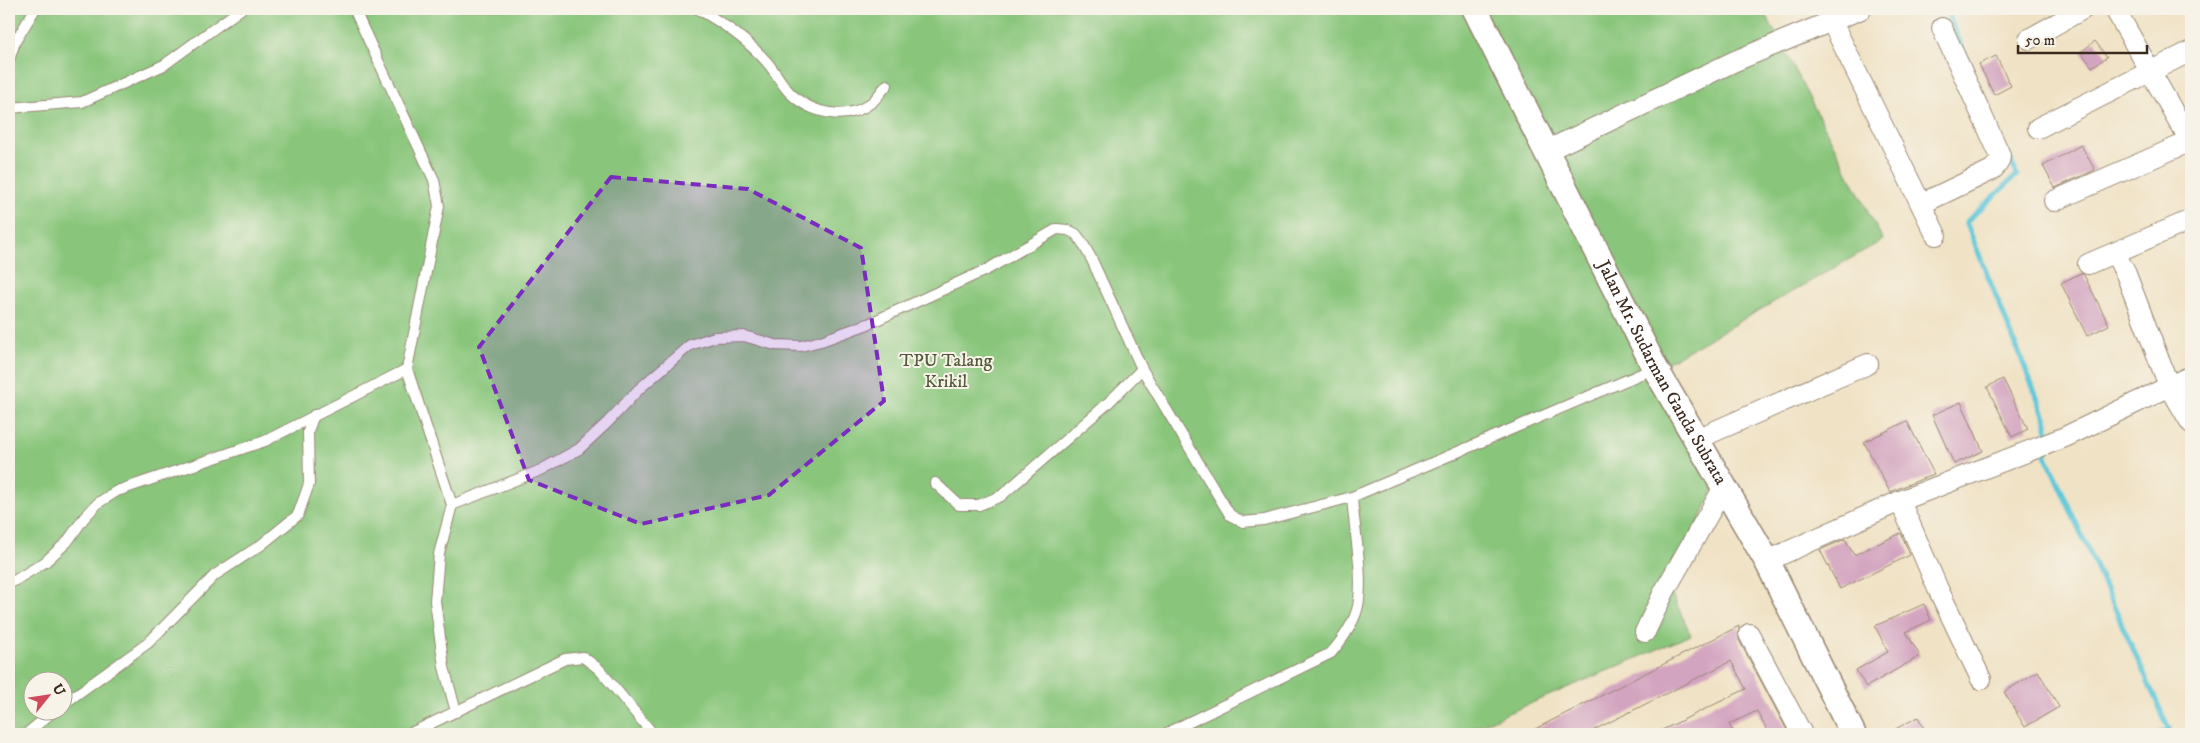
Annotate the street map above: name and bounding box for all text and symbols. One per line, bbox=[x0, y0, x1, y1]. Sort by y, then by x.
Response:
scale bar bbox=[2018, 22, 2146, 54]
text: 50 m bbox=[2025, 31, 2055, 50]
street label: Jalan Mr. Sudarman Ganda Subrata bbox=[1591, 255, 1732, 489]
park label: TPU Talang Krikil bbox=[900, 350, 993, 393]
north arrow bbox=[22, 670, 72, 720]
text: U bbox=[48, 681, 69, 699]

